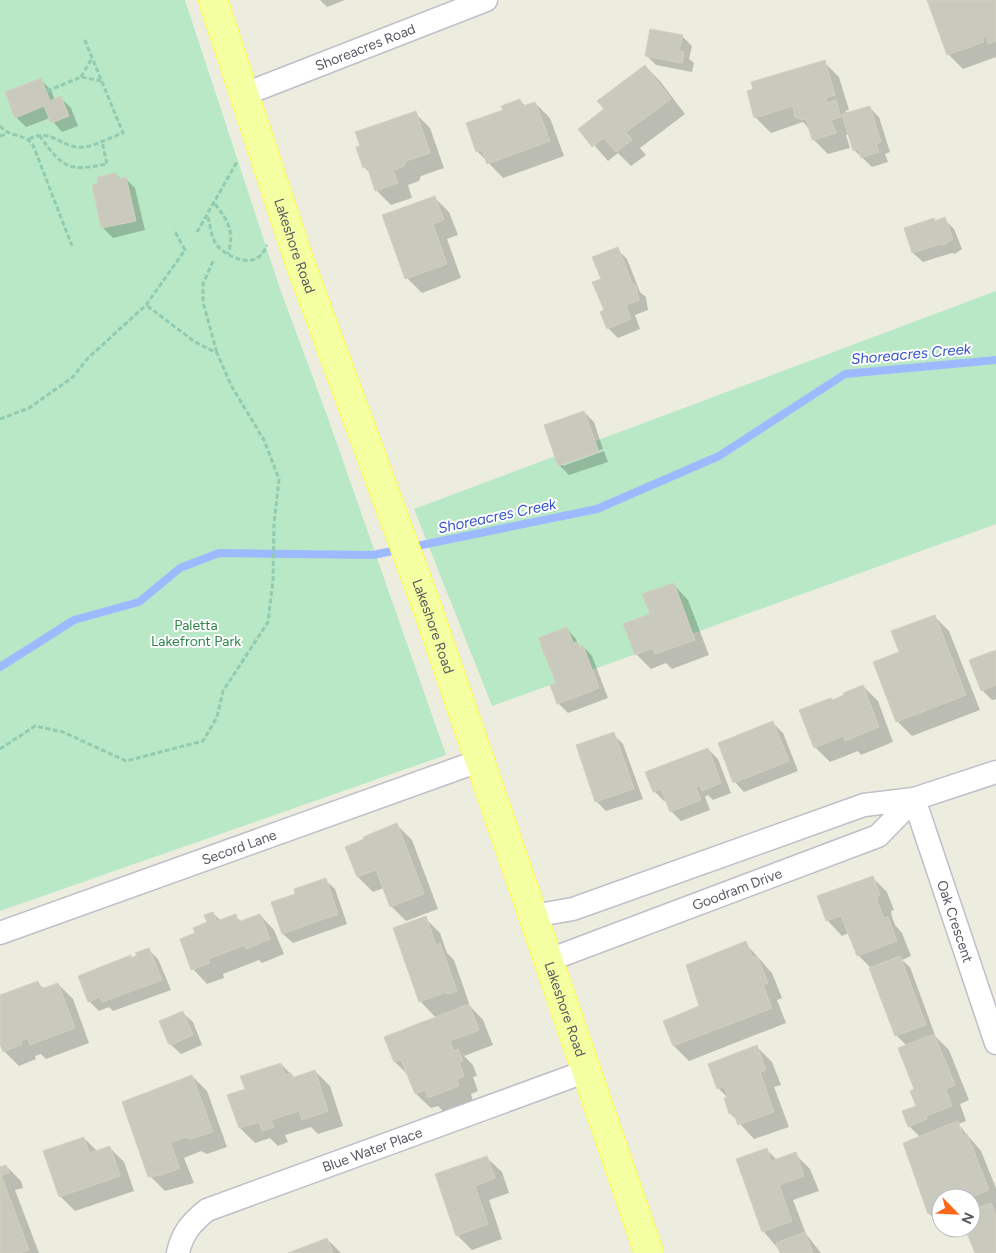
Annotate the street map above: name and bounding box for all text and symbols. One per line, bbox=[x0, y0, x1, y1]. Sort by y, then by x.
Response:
street label: Shoreacres Road bbox=[313, 20, 418, 75]
street label: Lakeshore Road bbox=[270, 196, 319, 296]
water label: Shoreacres Creek bbox=[850, 340, 972, 368]
water label: Shoreacres Creek bbox=[436, 495, 558, 537]
street label: Lakeshore Road bbox=[408, 577, 457, 676]
park label: Paletta Lakefront Park bbox=[151, 617, 241, 650]
street label: Secord Lane bbox=[200, 826, 279, 869]
street label: Goodram Drive bbox=[690, 865, 785, 914]
street label: Oak Crescent bbox=[933, 878, 976, 965]
street label: Lakeshore Road bbox=[541, 960, 589, 1059]
street label: Blue Water Place bbox=[320, 1124, 425, 1176]
north arrow bbox=[931, 1188, 981, 1238]
text: N bbox=[957, 1210, 977, 1226]

